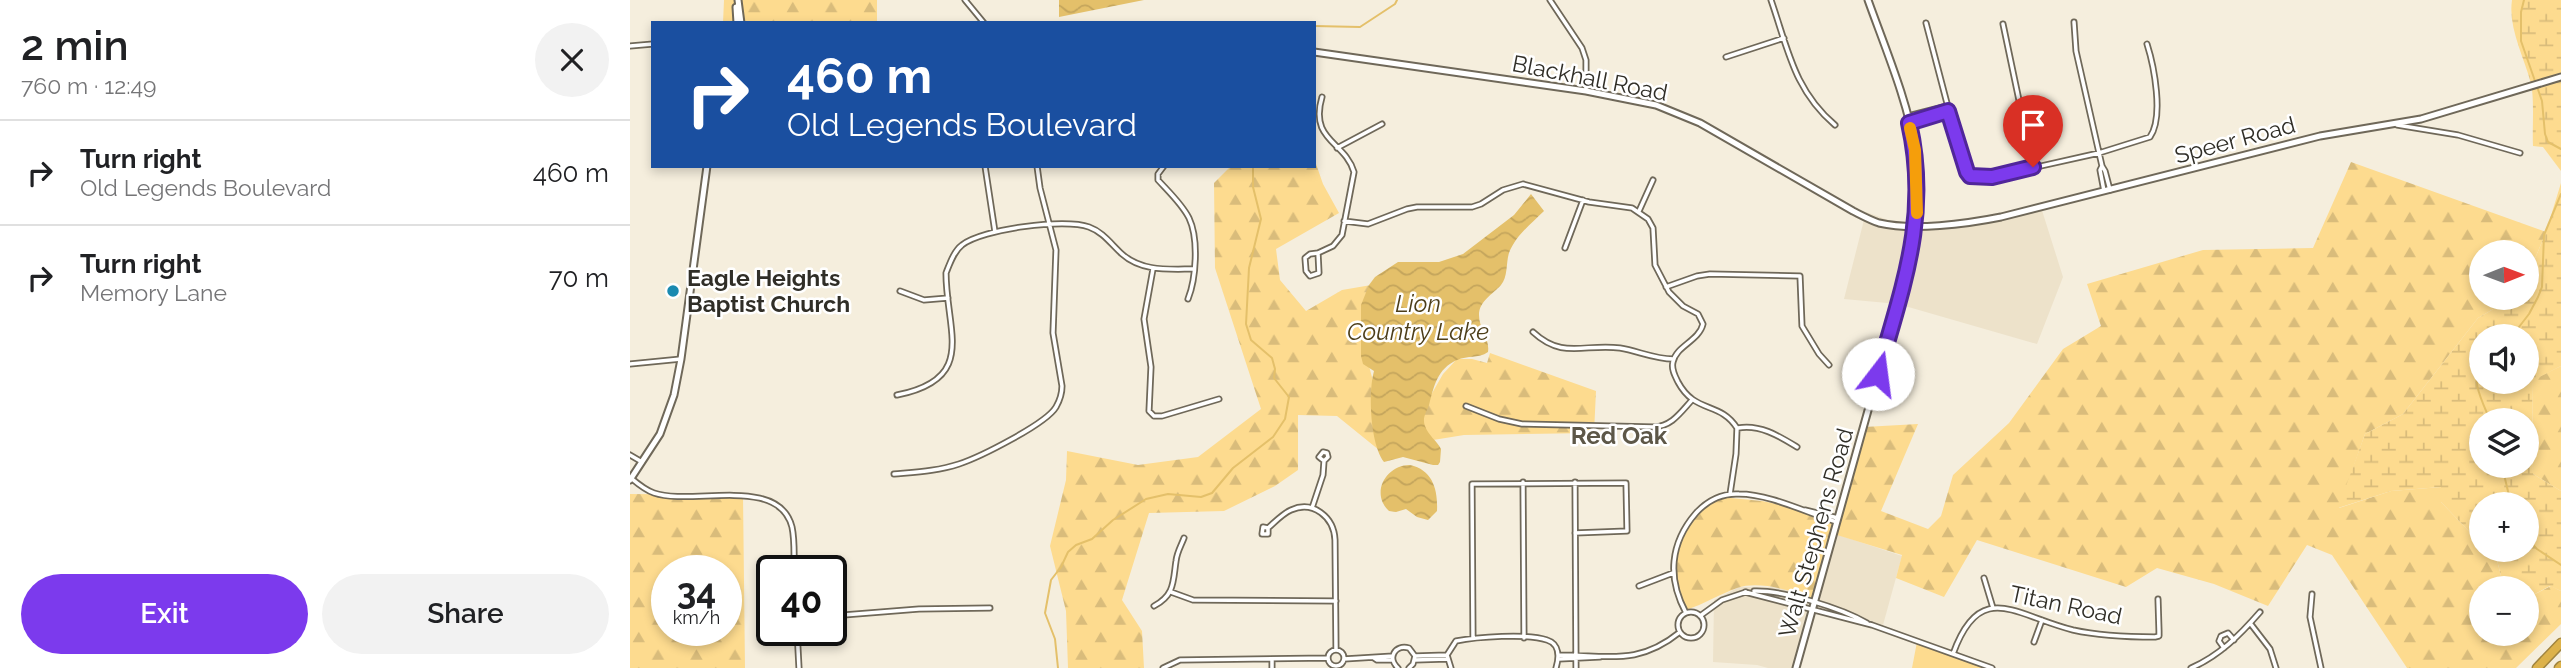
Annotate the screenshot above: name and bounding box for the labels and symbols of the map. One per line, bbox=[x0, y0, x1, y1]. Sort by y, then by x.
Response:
street label: Blackhall Road bbox=[1510, 49, 1670, 106]
pin bbox=[2003, 95, 2063, 167]
street label: Speer Road bbox=[2172, 110, 2298, 169]
north arrow bbox=[2469, 240, 2539, 310]
place label: Eagle Heights Baptist Church bbox=[687, 264, 850, 317]
marker: Eagle Heights Baptist Church bbox=[665, 283, 681, 299]
water label: Lion Country Lake bbox=[1347, 289, 1489, 346]
position arrow bbox=[1841, 337, 1915, 411]
district label: Red Oak bbox=[1571, 421, 1668, 450]
street label: Walt Stephens Road bbox=[1773, 425, 1858, 641]
speed limit sign: 40 bbox=[756, 555, 847, 646]
street label: Titan Road bbox=[2008, 579, 2125, 630]

